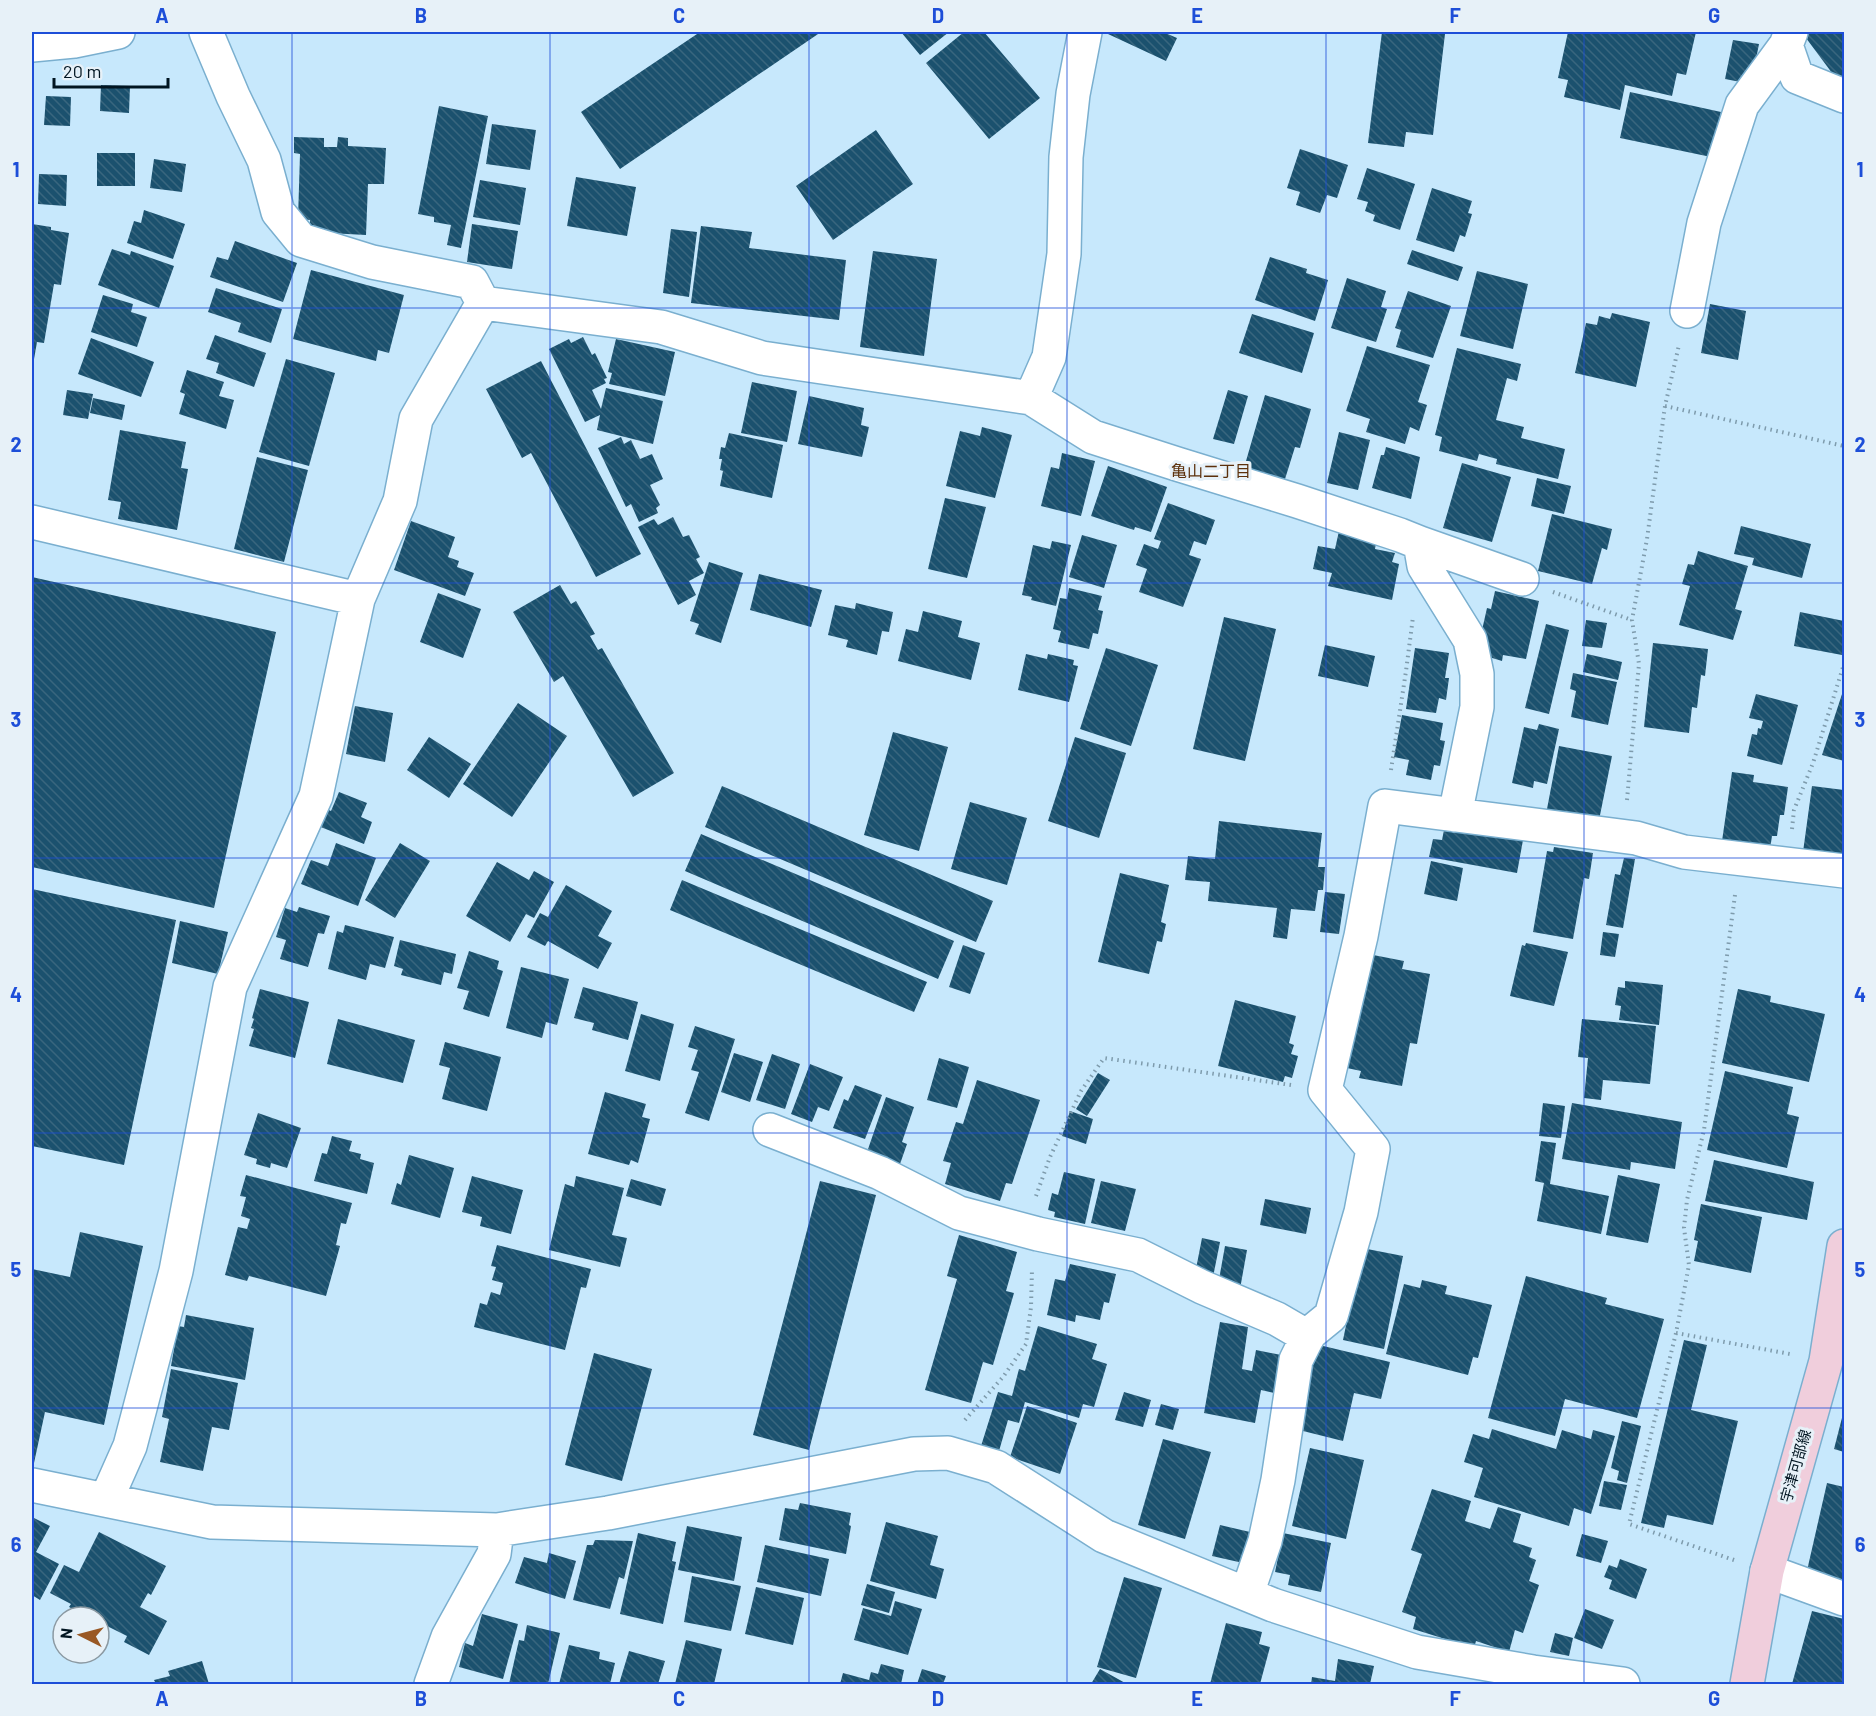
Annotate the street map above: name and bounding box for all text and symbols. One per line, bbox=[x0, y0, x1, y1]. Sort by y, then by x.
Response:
text: A bbox=[155, 3, 169, 27]
text: B bbox=[415, 3, 427, 27]
text: C bbox=[673, 3, 685, 27]
text: D bbox=[932, 3, 944, 27]
text: E bbox=[1191, 3, 1203, 27]
text: F bbox=[1449, 3, 1461, 27]
text: G bbox=[1708, 3, 1720, 27]
scale bar bbox=[54, 51, 168, 89]
text: 20 m bbox=[63, 60, 101, 82]
text: 1 bbox=[12, 157, 20, 181]
text: 1 bbox=[1856, 157, 1864, 181]
text: 2 bbox=[10, 432, 22, 456]
text: 2 bbox=[1854, 432, 1866, 456]
district label: 亀山二丁目 bbox=[1171, 461, 1251, 480]
text: 3 bbox=[11, 707, 21, 731]
text: 3 bbox=[1855, 707, 1865, 731]
text: 4 bbox=[10, 982, 22, 1006]
text: 4 bbox=[1854, 982, 1866, 1006]
text: 5 bbox=[11, 1257, 22, 1281]
text: 5 bbox=[1855, 1257, 1866, 1281]
street label: 宇津可部線 bbox=[1776, 1427, 1814, 1504]
text: 6 bbox=[11, 1532, 22, 1556]
text: 6 bbox=[1855, 1532, 1866, 1556]
north arrow bbox=[51, 1605, 111, 1665]
text: N bbox=[56, 1627, 76, 1640]
text: A bbox=[155, 1686, 169, 1710]
text: B bbox=[415, 1686, 427, 1710]
text: C bbox=[673, 1686, 685, 1710]
text: D bbox=[932, 1686, 944, 1710]
text: E bbox=[1191, 1686, 1203, 1710]
text: F bbox=[1449, 1686, 1461, 1710]
text: G bbox=[1708, 1686, 1720, 1710]

